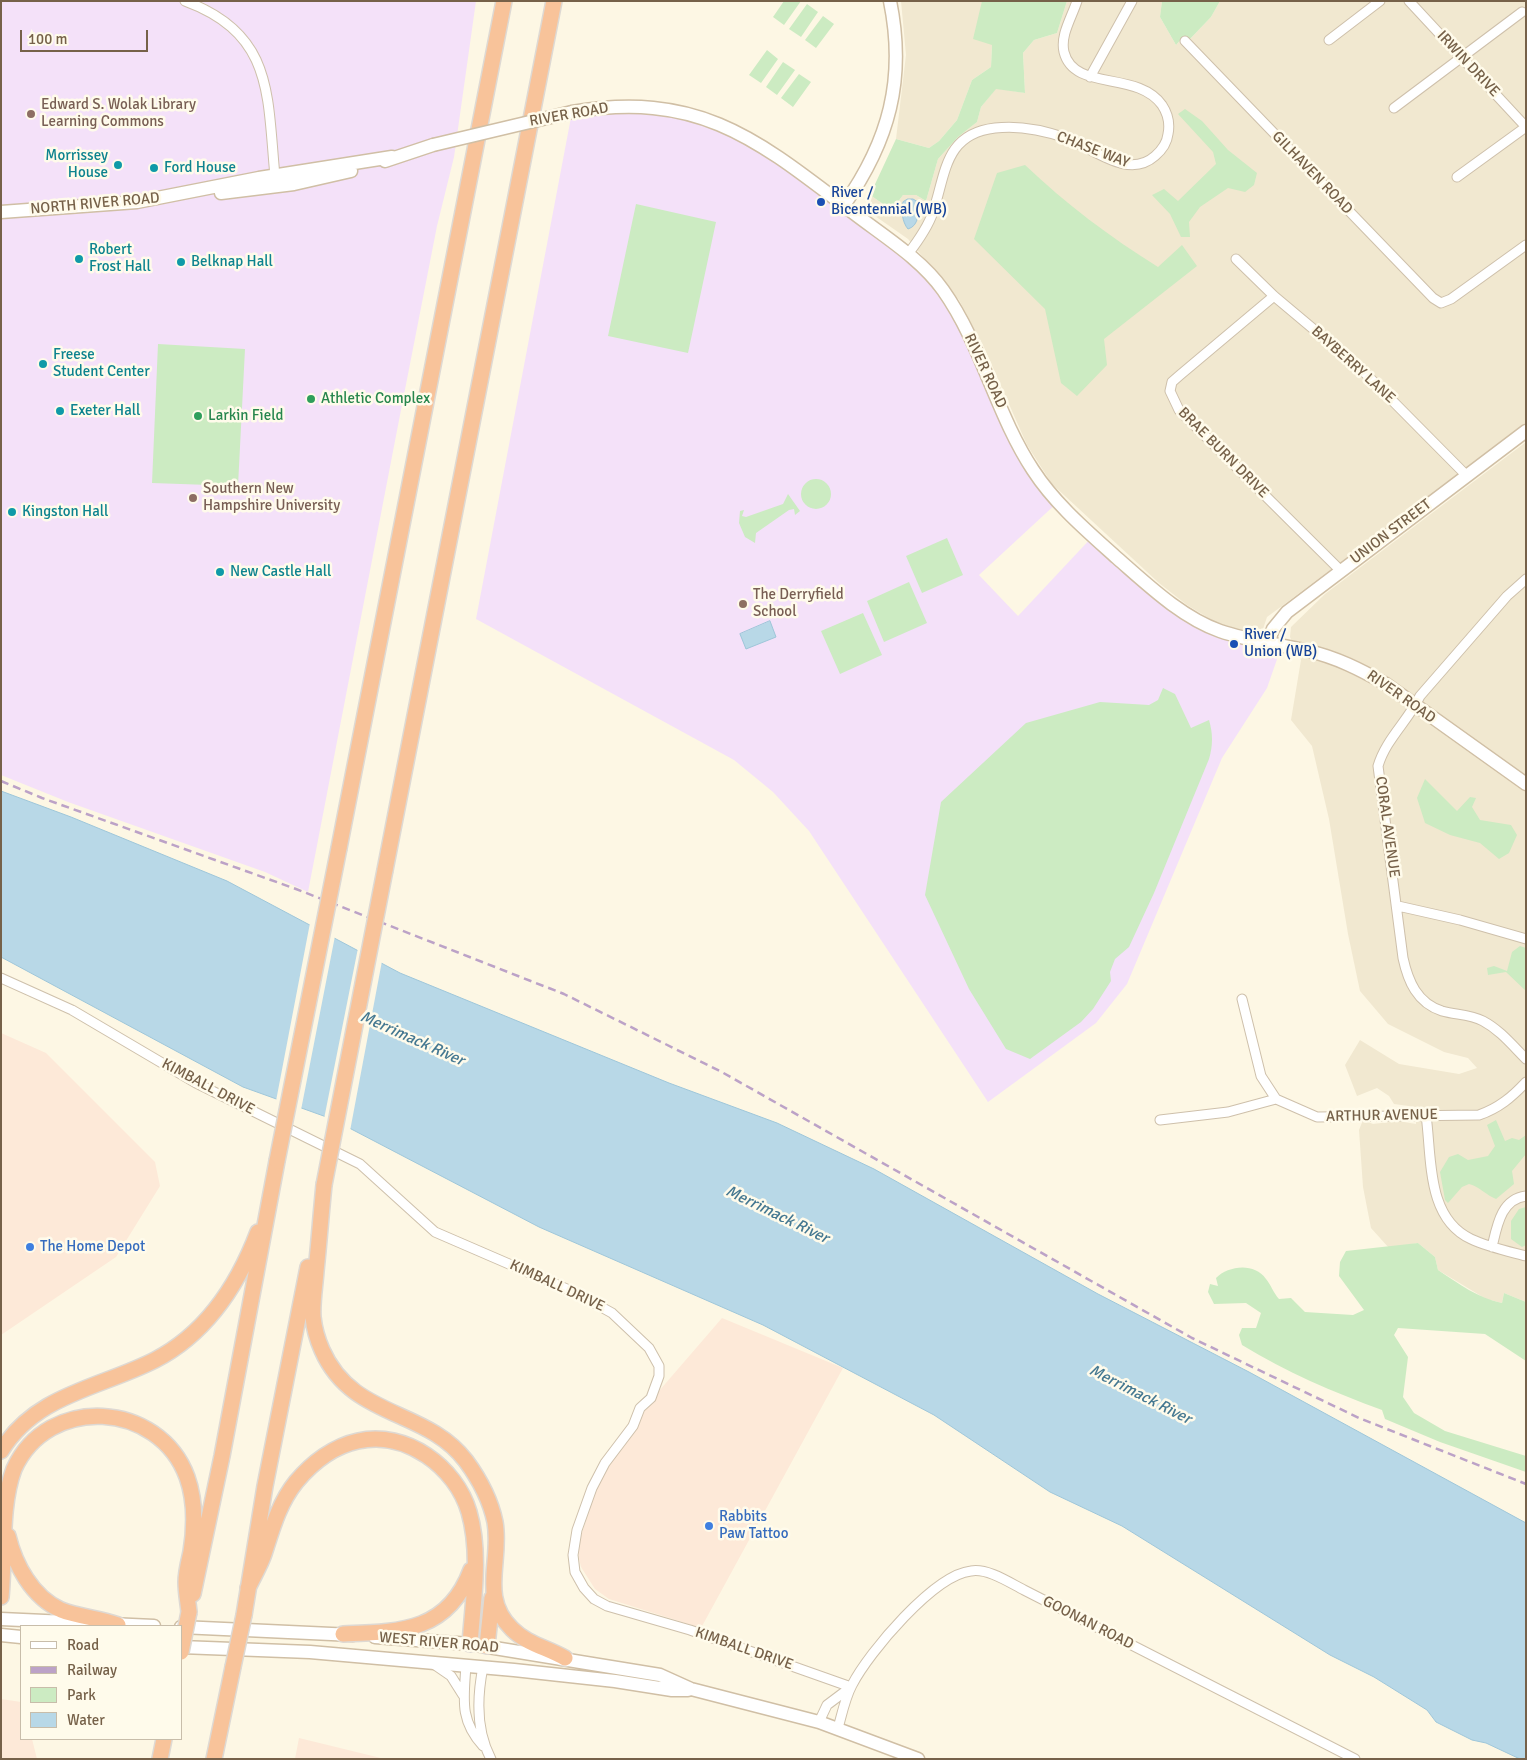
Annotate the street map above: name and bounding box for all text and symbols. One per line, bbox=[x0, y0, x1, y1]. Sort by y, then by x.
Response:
scale bar bbox=[22, 20, 150, 52]
street label: IRWIN DRIVE bbox=[1433, 27, 1503, 101]
text: 100 m bbox=[28, 30, 68, 48]
place label: Edward S. Wolak Library Learning Commons bbox=[41, 96, 196, 131]
street label: RIVER ROAD bbox=[528, 99, 610, 131]
marker: Edward S. Wolak Library Learning Commons bbox=[25, 108, 37, 120]
street label: CHASE WAY bbox=[1054, 128, 1132, 172]
street label: GILHAVEN ROAD bbox=[1268, 128, 1356, 218]
place label: Morrissey House bbox=[45, 147, 108, 182]
marker: Morrissey House bbox=[112, 159, 124, 171]
place label: Ford House bbox=[164, 159, 236, 177]
marker: Ford House bbox=[148, 162, 160, 174]
place label: River / Bicentennial (WB) bbox=[831, 184, 947, 219]
street label: NORTH RIVER ROAD bbox=[30, 189, 160, 219]
marker: River / Bicentennial (WB) bbox=[815, 196, 827, 208]
place label: Robert Frost Hall bbox=[89, 241, 151, 276]
marker: Robert Frost Hall bbox=[73, 253, 85, 265]
place label: Belknap Hall bbox=[191, 253, 273, 271]
marker: Belknap Hall bbox=[175, 256, 187, 268]
street label: BAYBERRY LANE bbox=[1307, 323, 1399, 407]
street label: RIVER ROAD bbox=[960, 331, 1010, 411]
place label: Freese Student Center bbox=[53, 346, 150, 381]
marker: Freese Student Center bbox=[37, 358, 49, 370]
place label: Athletic Complex bbox=[321, 390, 430, 408]
marker: Athletic Complex bbox=[305, 393, 317, 405]
place label: Exeter Hall bbox=[70, 402, 140, 420]
street label: BRAE BURN DRIVE bbox=[1174, 404, 1272, 502]
marker: Exeter Hall bbox=[54, 405, 66, 417]
place label: Larkin Field bbox=[208, 407, 283, 425]
marker: Larkin Field bbox=[192, 410, 204, 422]
place label: Southern New Hampshire University bbox=[203, 480, 340, 515]
marker: Southern New Hampshire University bbox=[187, 492, 199, 504]
street label: UNION STREET bbox=[1347, 496, 1435, 568]
place label: Kingston Hall bbox=[22, 503, 108, 521]
marker: Kingston Hall bbox=[6, 506, 18, 518]
place label: New Castle Hall bbox=[230, 563, 331, 581]
marker: New Castle Hall bbox=[214, 566, 226, 578]
place label: The Derryfield School bbox=[753, 586, 844, 621]
marker: The Derryfield School bbox=[737, 598, 749, 610]
place label: River / Union (WB) bbox=[1244, 626, 1317, 661]
marker: River / Union (WB) bbox=[1228, 638, 1240, 650]
street label: RIVER ROAD bbox=[1363, 667, 1439, 727]
street label: CORAL AVENUE bbox=[1371, 775, 1403, 879]
water label: Merrimack River bbox=[357, 1007, 467, 1071]
street label: KIMBALL DRIVE bbox=[158, 1055, 258, 1119]
street label: ARTHUR AVENUE bbox=[1326, 1106, 1438, 1126]
water label: Merrimack River bbox=[722, 1182, 832, 1248]
place label: The Home Depot bbox=[40, 1238, 145, 1256]
marker: The Home Depot bbox=[24, 1241, 36, 1253]
street label: KIMBALL DRIVE bbox=[507, 1256, 607, 1316]
water label: Merrimack River bbox=[1086, 1361, 1194, 1429]
place label: Rabbits Paw Tattoo bbox=[719, 1508, 788, 1543]
marker: Rabbits Paw Tattoo bbox=[703, 1520, 715, 1532]
street label: GOONAN ROAD bbox=[1040, 1592, 1136, 1654]
street label: KIMBALL DRIVE bbox=[693, 1624, 795, 1674]
legend bbox=[20, 1625, 182, 1740]
street label: WEST RIVER ROAD bbox=[378, 1629, 500, 1657]
text: Road bbox=[67, 1636, 99, 1654]
text: Railway bbox=[67, 1661, 117, 1679]
text: Park bbox=[67, 1686, 96, 1704]
text: Water bbox=[67, 1711, 105, 1729]

